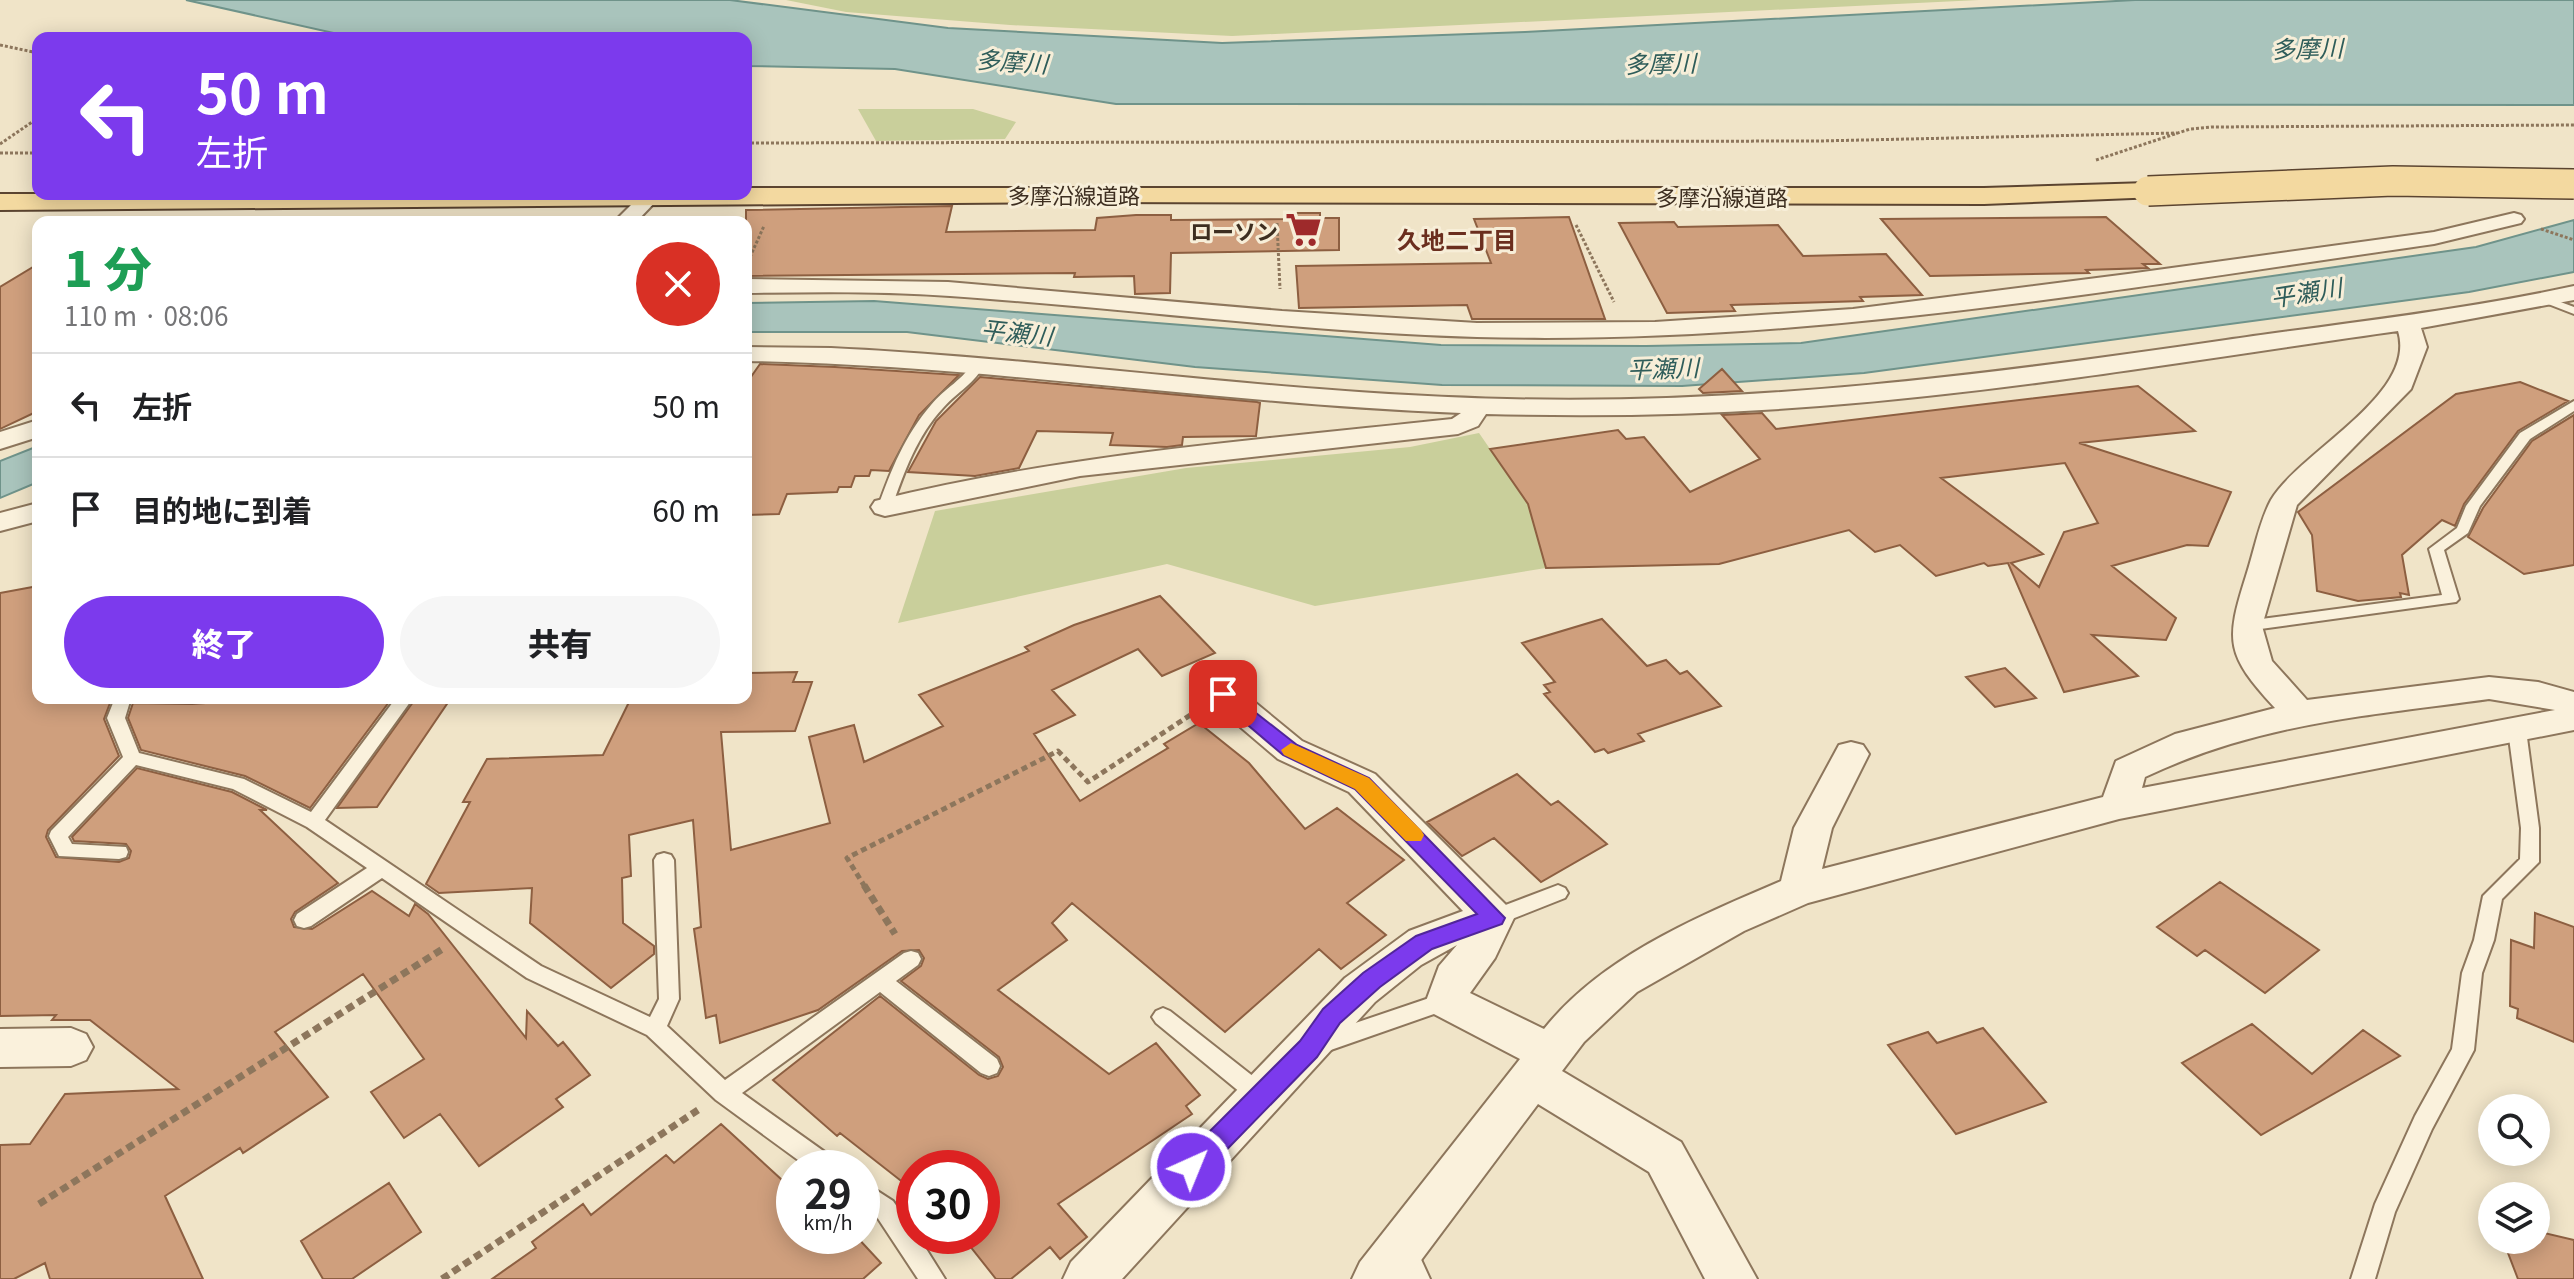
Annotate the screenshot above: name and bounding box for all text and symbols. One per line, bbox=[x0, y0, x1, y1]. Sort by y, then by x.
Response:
water label: 多摩川 bbox=[2271, 29, 2346, 65]
water label: 多摩川 bbox=[975, 40, 1052, 80]
water label: 多摩川 bbox=[1624, 44, 1699, 80]
text: 50 m bbox=[196, 49, 329, 130]
icon: left bbox=[64, 64, 168, 168]
text: 左折 bbox=[196, 124, 268, 176]
street label: 多摩沿線道路 bbox=[1008, 178, 1140, 210]
street label: 多摩沿線道路 bbox=[1656, 180, 1788, 212]
supermarket icon: ローソン bbox=[1285, 211, 1323, 249]
place label: ローソン bbox=[1190, 214, 1278, 246]
district label: 久地二丁目 bbox=[1397, 221, 1517, 256]
text: 1 分 bbox=[64, 231, 152, 301]
button: close bbox=[636, 242, 720, 326]
water label: 平瀬川 bbox=[2268, 268, 2347, 314]
text: 110 m · 08:06 bbox=[64, 296, 228, 333]
water label: 平瀬川 bbox=[979, 310, 1058, 352]
water label: 平瀬川 bbox=[1626, 348, 1703, 386]
icon: left bbox=[64, 383, 108, 427]
text: 左折 bbox=[132, 383, 192, 427]
text: 50 m bbox=[652, 383, 720, 427]
icon: arrive bbox=[64, 487, 108, 531]
text: 目的地に到着 bbox=[132, 487, 312, 531]
text: 60 m bbox=[652, 487, 720, 531]
button: 終了 bbox=[64, 596, 384, 688]
button: 共有 bbox=[400, 596, 720, 688]
pin bbox=[1189, 660, 1257, 728]
icon: arrive bbox=[1201, 672, 1245, 716]
map controls bbox=[2478, 1094, 2550, 1254]
button: search bbox=[2478, 1094, 2550, 1166]
position arrow bbox=[1149, 1125, 1233, 1209]
speed limit sign: 30 bbox=[896, 1150, 1000, 1254]
text: 29 bbox=[804, 1163, 852, 1221]
button: layers bbox=[2478, 1182, 2550, 1254]
text: km/h bbox=[803, 1207, 853, 1236]

